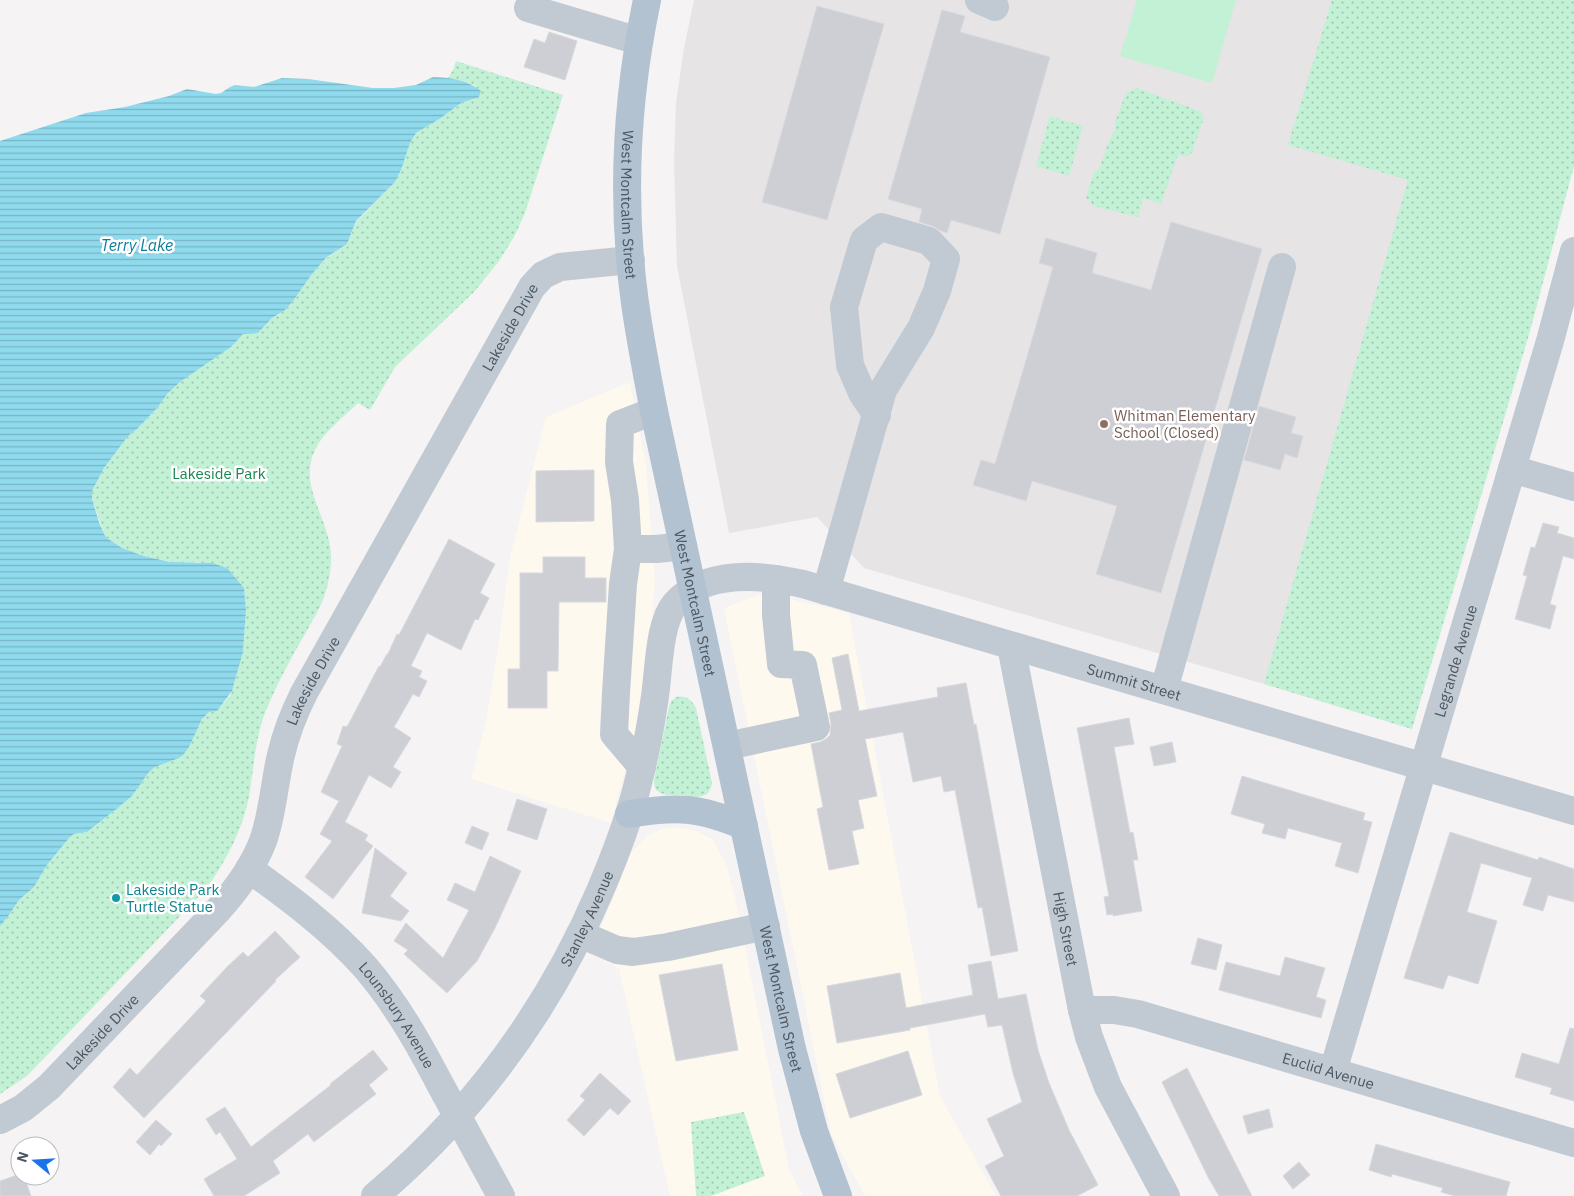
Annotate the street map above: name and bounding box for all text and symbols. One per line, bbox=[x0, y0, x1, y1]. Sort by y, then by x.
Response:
street label: West Montcalm Street bbox=[618, 129, 641, 280]
water label: Terry Lake bbox=[101, 235, 173, 255]
street label: Lakeside Drive bbox=[477, 280, 542, 374]
place label: Whitman Elementary School (Closed) bbox=[1114, 406, 1256, 442]
marker: Whitman Elementary School (Closed) bbox=[1098, 418, 1110, 430]
park label: Lakeside Park bbox=[172, 464, 266, 483]
street label: West Montcalm Street bbox=[671, 528, 721, 678]
street label: Legrande Avenue bbox=[1429, 602, 1481, 719]
street label: Lakeside Drive bbox=[281, 633, 344, 728]
street label: Summit Street bbox=[1085, 659, 1183, 704]
street label: Stanley Avenue bbox=[556, 868, 617, 970]
place label: Lakeside Park Turtle Statue bbox=[126, 880, 219, 916]
street label: High Street bbox=[1050, 890, 1083, 968]
marker: Lakeside Park Turtle Statue bbox=[110, 892, 122, 904]
street label: West Montcalm Street bbox=[756, 924, 807, 1074]
street label: Lounsbury Avenue bbox=[355, 957, 439, 1072]
street label: Lakeside Drive bbox=[61, 990, 143, 1074]
street label: Euclid Avenue bbox=[1280, 1048, 1377, 1093]
north arrow bbox=[10, 1136, 60, 1186]
text: N bbox=[13, 1149, 33, 1165]

